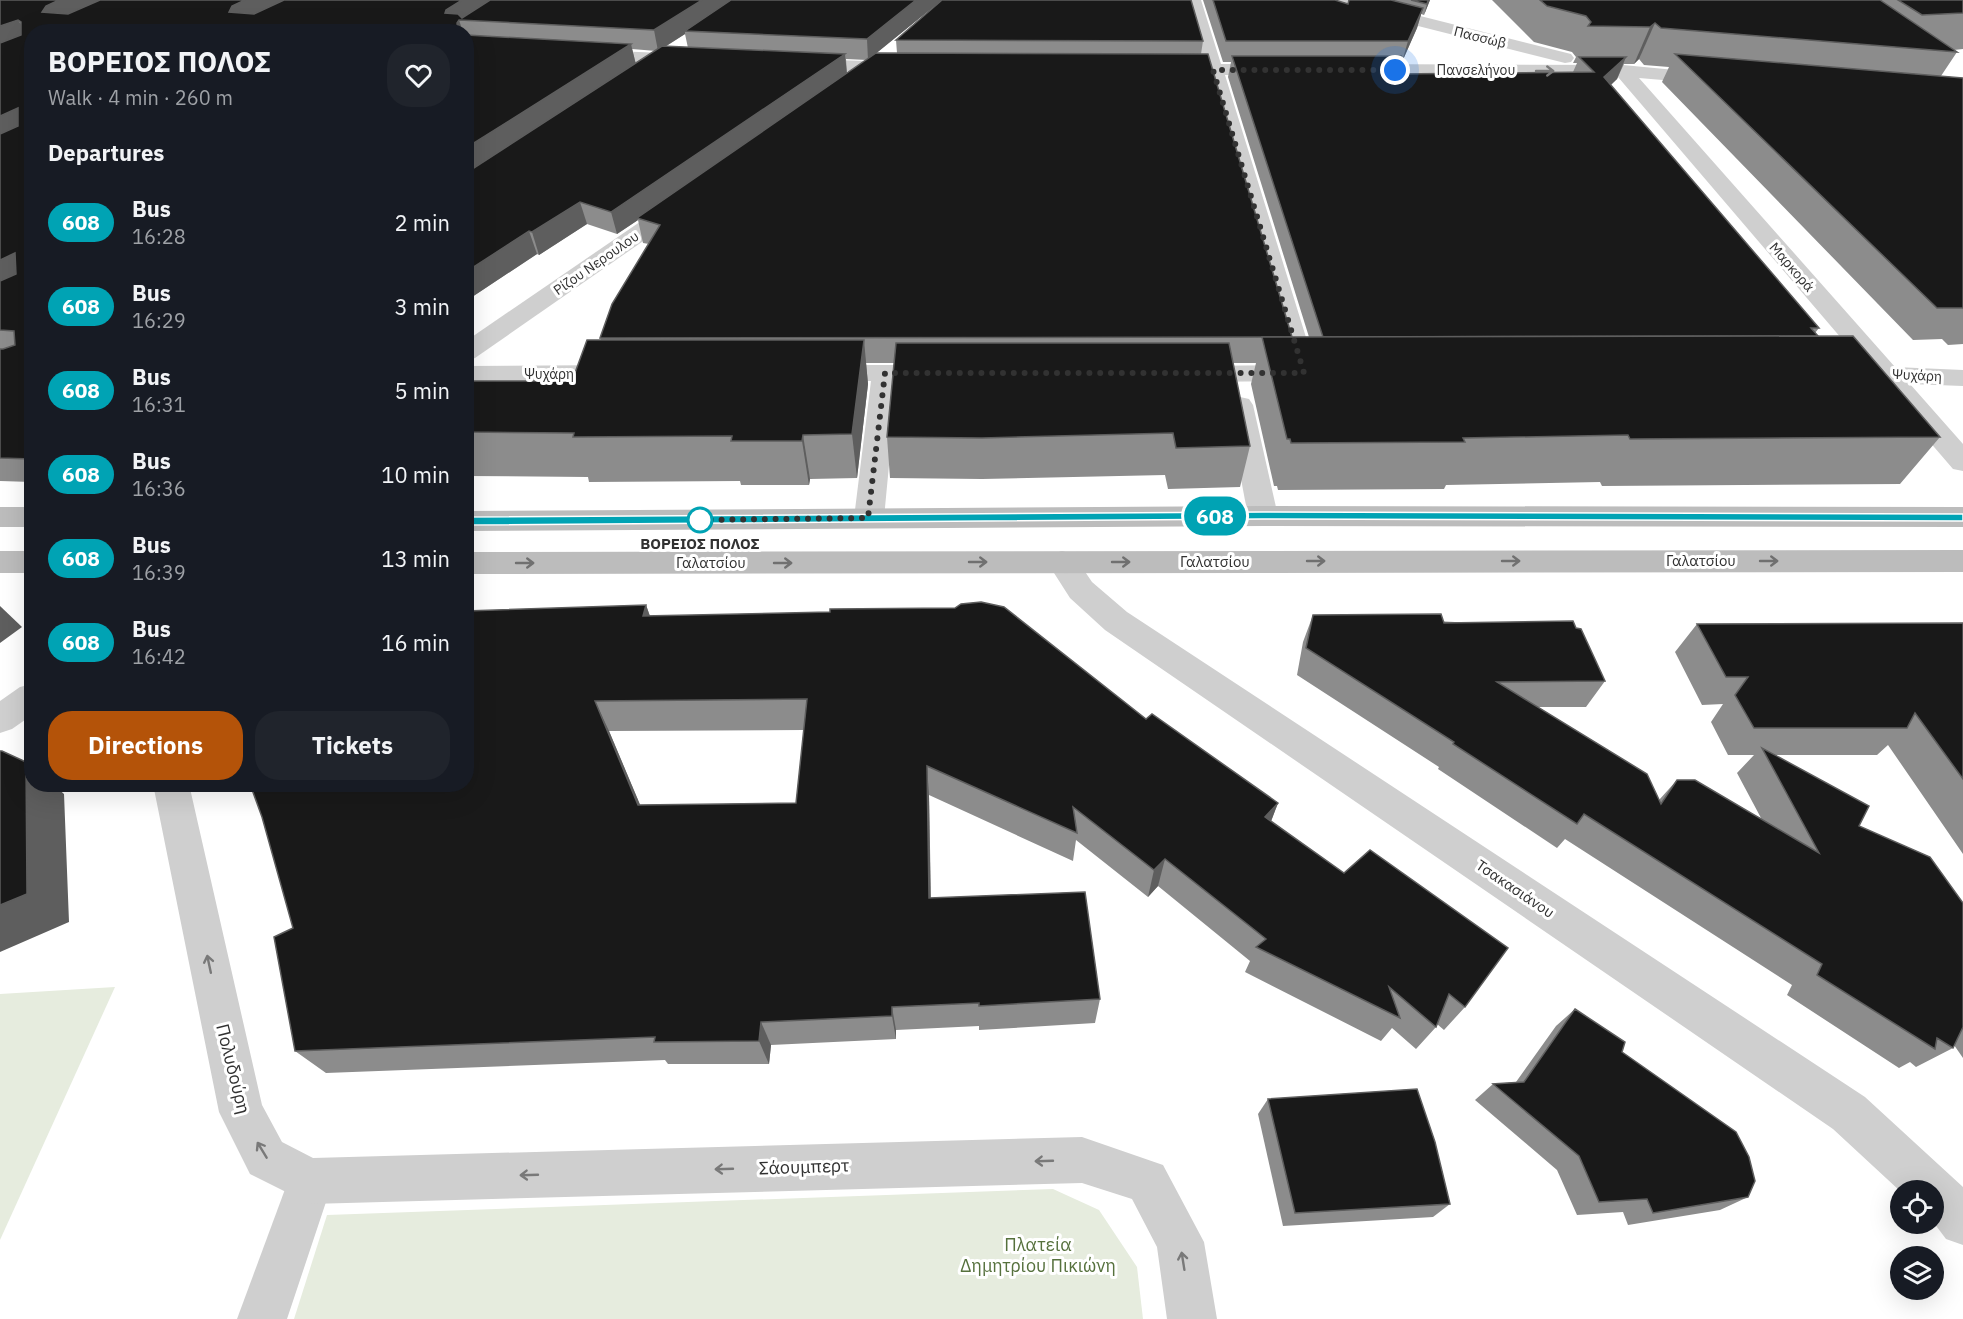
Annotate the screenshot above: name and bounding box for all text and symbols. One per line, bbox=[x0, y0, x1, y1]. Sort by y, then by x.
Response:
street label: Πασσώβ bbox=[1452, 22, 1508, 52]
text: ΒΟΡΕΙΟΣ ΠΟΛΟΣ bbox=[48, 43, 271, 80]
button: heart bbox=[387, 44, 450, 107]
your location bbox=[1380, 55, 1410, 85]
street label: Πανσελήνου bbox=[1437, 61, 1515, 79]
one-way arrow bbox=[1534, 65, 1554, 76]
text: Walk · 4 min · 260 m bbox=[48, 84, 233, 111]
text: Departures bbox=[48, 138, 164, 167]
text: Bus bbox=[132, 194, 171, 223]
text: 608 bbox=[62, 208, 100, 236]
text: 2 min bbox=[394, 208, 450, 237]
text: 16:28 bbox=[132, 223, 186, 250]
street label: Ρίζου Νερουλου bbox=[550, 227, 642, 299]
street label: Μαρκορά bbox=[1766, 238, 1818, 296]
text: Bus bbox=[132, 278, 171, 307]
text: 608 bbox=[62, 292, 100, 320]
text: 3 min bbox=[394, 292, 450, 321]
text: 16:29 bbox=[132, 307, 186, 334]
text: Bus bbox=[132, 362, 171, 391]
street label: Ψυχάρη bbox=[524, 365, 574, 383]
street label: Ψυχάρη bbox=[1891, 365, 1943, 385]
text: 608 bbox=[62, 376, 100, 404]
text: 5 min bbox=[394, 376, 450, 405]
text: 16:31 bbox=[132, 391, 186, 418]
text: Bus bbox=[132, 446, 171, 475]
text: 608 bbox=[62, 460, 100, 488]
text: 10 min bbox=[381, 460, 450, 489]
text: 16:36 bbox=[132, 475, 186, 502]
line badge: 608 bbox=[1180, 496, 1250, 536]
text: 608 bbox=[1196, 502, 1234, 530]
marker: ΒΟΡΕΙΟΣ ΠΟΛΟΣ bbox=[687, 507, 713, 533]
text: Bus bbox=[132, 530, 171, 559]
place label: ΒΟΡΕΙΟΣ ΠΟΛΟΣ bbox=[640, 534, 760, 553]
text: 608 bbox=[62, 544, 100, 572]
text: 13 min bbox=[381, 544, 450, 573]
street label: Γαλατσίου bbox=[1666, 551, 1736, 570]
street label: Γαλατσίου bbox=[1180, 552, 1250, 571]
street label: Γαλατσίου bbox=[676, 553, 746, 572]
one-way arrow bbox=[1305, 555, 1325, 567]
one-way arrow bbox=[1500, 555, 1520, 567]
one-way arrow bbox=[1758, 555, 1778, 567]
one-way arrow bbox=[967, 556, 987, 568]
one-way arrow bbox=[1110, 556, 1130, 568]
one-way arrow bbox=[514, 557, 534, 569]
one-way arrow bbox=[772, 557, 792, 569]
text: 16:39 bbox=[132, 559, 186, 586]
text: Bus bbox=[132, 614, 171, 643]
text: 608 bbox=[62, 628, 100, 656]
text: 16 min bbox=[381, 628, 450, 657]
text: 16:42 bbox=[132, 643, 186, 670]
button: Directions bbox=[48, 711, 243, 780]
button: Tickets bbox=[255, 711, 450, 780]
street label: Τσακασιάνου bbox=[1472, 855, 1558, 922]
one-way arrow bbox=[203, 955, 214, 974]
street label: Πολυδούρη bbox=[211, 1021, 256, 1116]
one-way arrow bbox=[256, 1142, 268, 1159]
street label: Σάουμπερτ bbox=[758, 1153, 850, 1180]
one-way arrow bbox=[1035, 1155, 1055, 1166]
one-way arrow bbox=[714, 1164, 734, 1175]
one-way arrow bbox=[519, 1169, 539, 1181]
map controls bbox=[1890, 1180, 1944, 1300]
button: locate bbox=[1890, 1180, 1944, 1234]
park label: Πλατεία Δημητρίου Πικιώνη bbox=[960, 1233, 1116, 1277]
button: layers bbox=[1890, 1246, 1944, 1300]
one-way arrow bbox=[1177, 1252, 1188, 1272]

